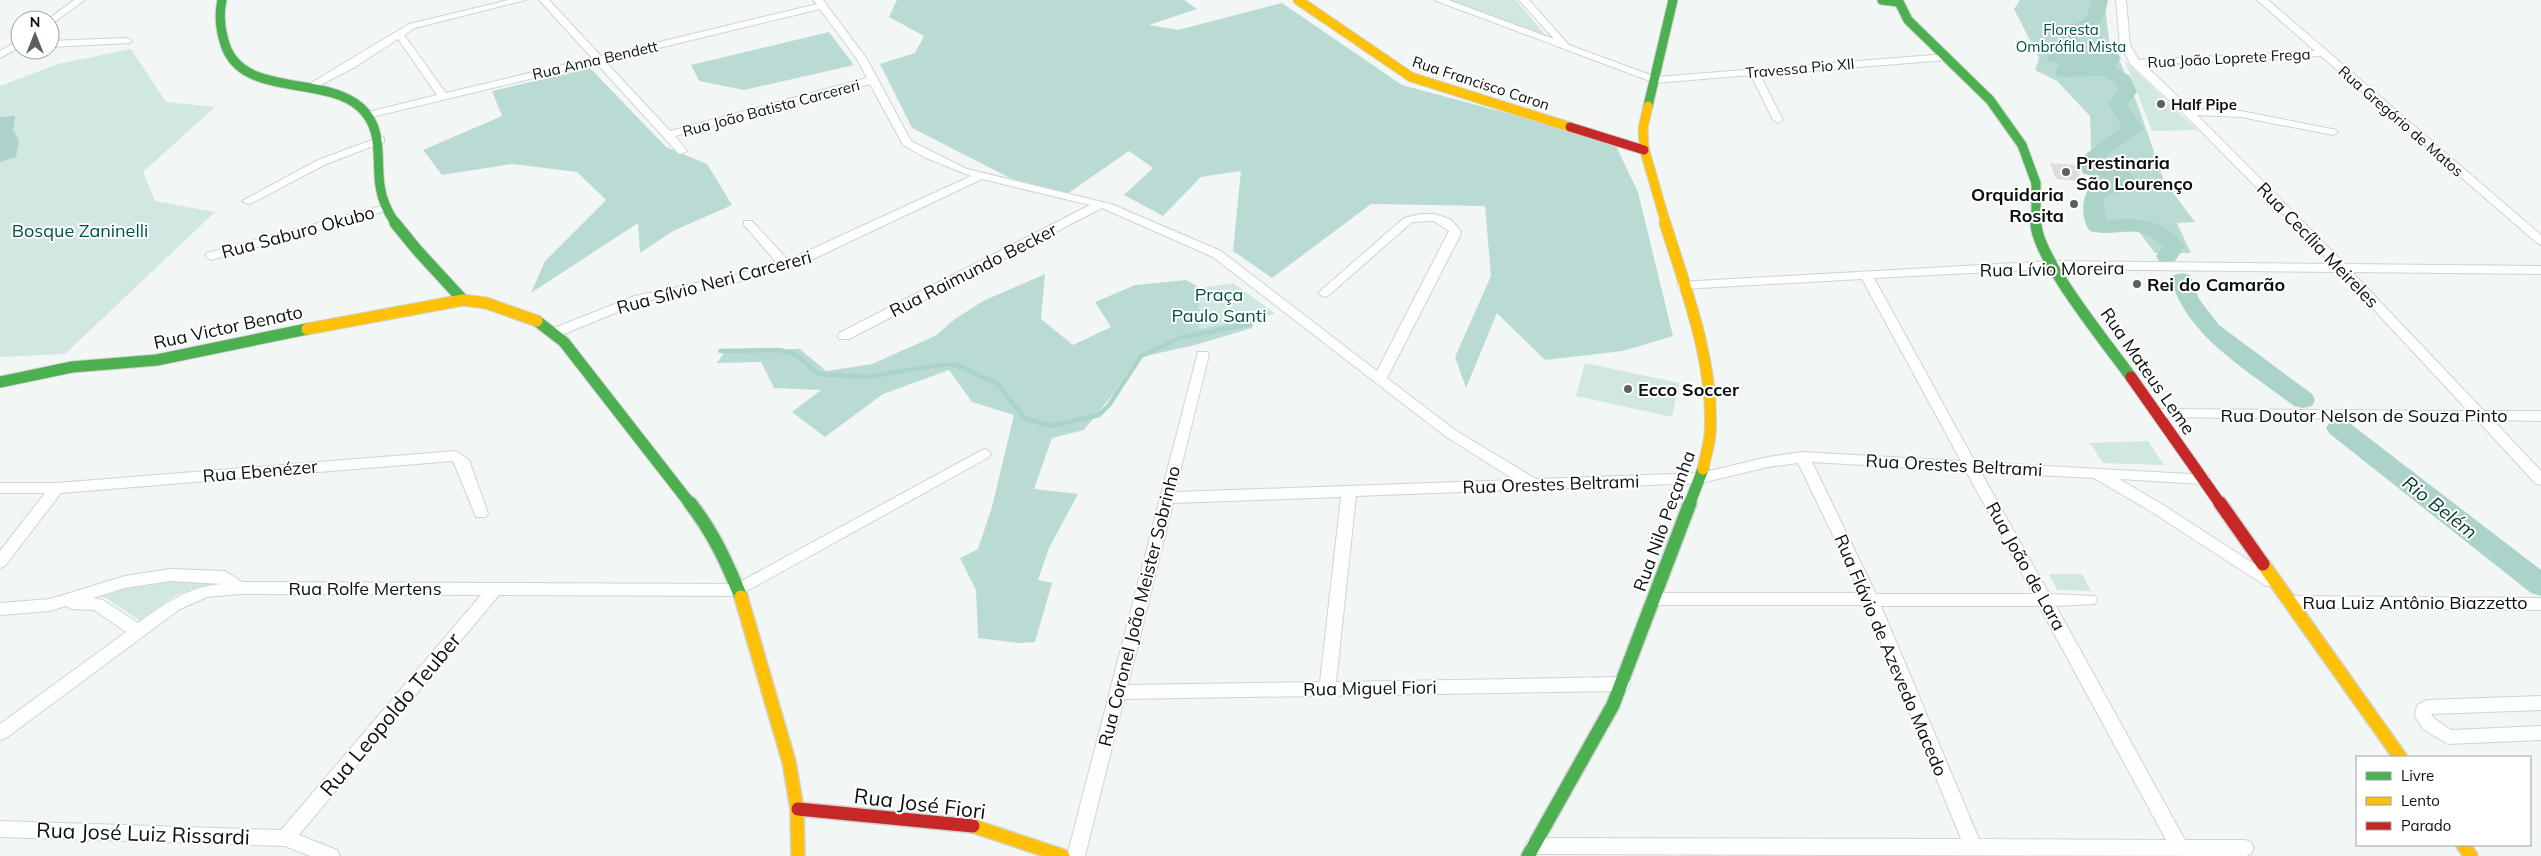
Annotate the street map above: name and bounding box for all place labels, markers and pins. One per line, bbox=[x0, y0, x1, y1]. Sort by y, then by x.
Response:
place label: Half Pipe bbox=[2171, 95, 2237, 114]
marker: Half Pipe bbox=[2155, 98, 2167, 110]
place label: Prestinaria São Lourenço bbox=[2076, 151, 2193, 195]
marker: Prestinaria São Lourenço bbox=[2060, 166, 2072, 178]
place label: Orquidaria Rosita bbox=[1971, 183, 2064, 227]
marker: Orquidaria Rosita bbox=[2068, 198, 2080, 210]
place label: Rei do Camarão bbox=[2147, 273, 2285, 296]
marker: Rei do Camarão bbox=[2131, 278, 2143, 290]
place label: Ecco Soccer bbox=[1638, 378, 1740, 401]
marker: Ecco Soccer bbox=[1622, 383, 1634, 395]

